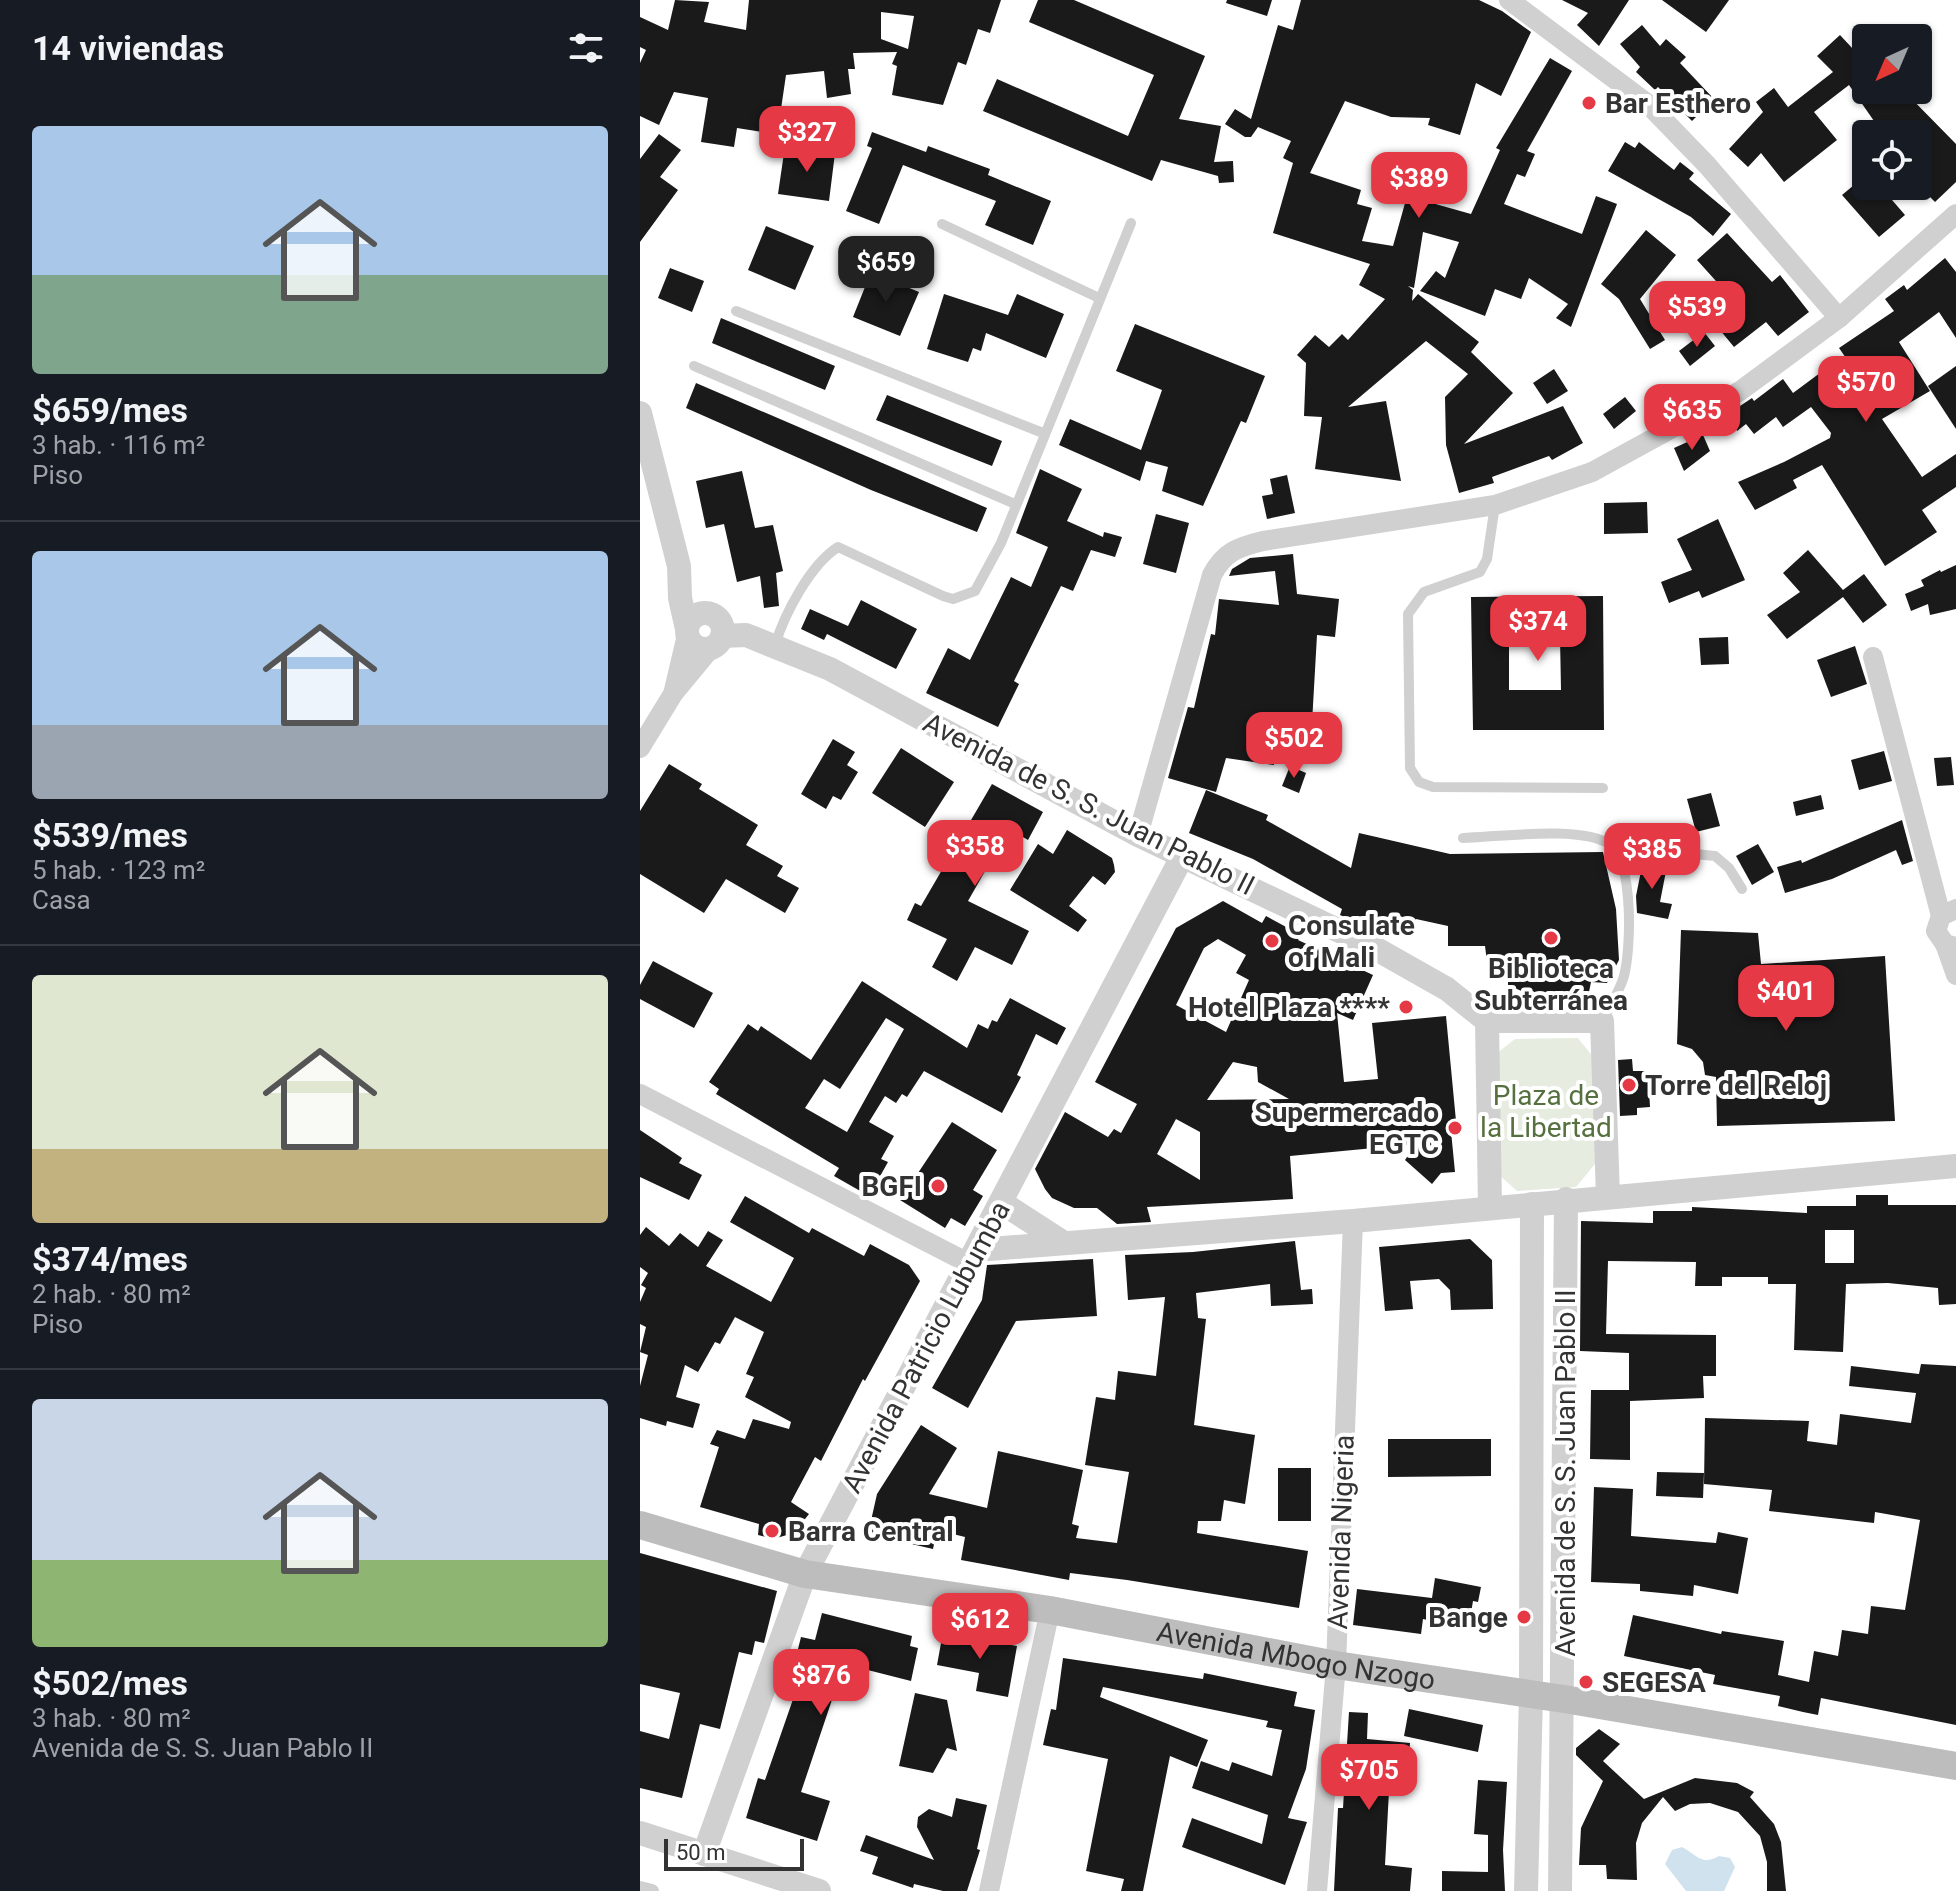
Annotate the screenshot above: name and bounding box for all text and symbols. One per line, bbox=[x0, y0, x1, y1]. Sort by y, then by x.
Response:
north arrow bbox=[1852, 24, 1932, 104]
map controls bbox=[1852, 24, 1932, 200]
icon: filters bbox=[564, 26, 608, 70]
text: 14 viviendas bbox=[32, 28, 224, 68]
place label: Bar Esthero bbox=[1605, 87, 1751, 120]
marker: Bar Esthero bbox=[1580, 94, 1598, 112]
pin: $327 bbox=[760, 106, 854, 174]
text: $327 bbox=[777, 117, 837, 147]
button: locate bbox=[1852, 120, 1932, 200]
pin: $389 bbox=[1372, 152, 1466, 220]
text: $389 bbox=[1389, 163, 1449, 193]
icon: home bbox=[248, 178, 392, 322]
pin: $659 bbox=[839, 236, 933, 304]
text: $659 bbox=[856, 247, 916, 277]
pin: $539 bbox=[1650, 281, 1744, 349]
text: $539 bbox=[1667, 292, 1727, 322]
pin: $570 bbox=[1819, 356, 1913, 424]
text: $570 bbox=[1836, 367, 1896, 397]
pin: $635 bbox=[1645, 384, 1739, 452]
text: $659/mes bbox=[32, 390, 188, 430]
text: $635 bbox=[1662, 395, 1722, 425]
text: 3 hab. · 116 m² bbox=[32, 430, 205, 460]
text: Piso bbox=[32, 460, 83, 490]
pin: $374 bbox=[1491, 595, 1585, 663]
icon: home bbox=[248, 603, 392, 747]
text: $374 bbox=[1508, 606, 1568, 636]
street label: Avenida de S. S. Juan Pablo II bbox=[918, 706, 1260, 902]
pin: $502 bbox=[1247, 712, 1341, 780]
text: $502 bbox=[1264, 723, 1324, 753]
text: $539/mes bbox=[32, 815, 188, 855]
pin: $358 bbox=[928, 820, 1022, 888]
pin: $385 bbox=[1605, 823, 1699, 891]
text: $358 bbox=[945, 831, 1005, 861]
text: $385 bbox=[1622, 834, 1682, 864]
text: 5 hab. · 123 m² bbox=[32, 855, 205, 885]
text: Casa bbox=[32, 885, 91, 915]
place label: Consulate of Mali bbox=[1288, 909, 1415, 974]
marker: Biblioteca Subterránea bbox=[1542, 929, 1560, 947]
marker: Consulate of Mali bbox=[1263, 932, 1281, 950]
place label: Biblioteca Subterránea bbox=[1474, 952, 1628, 1017]
pin: $401 bbox=[1739, 965, 1833, 1033]
text: $401 bbox=[1756, 976, 1816, 1006]
place label: Hotel Plaza **** bbox=[1188, 991, 1390, 1024]
marker: Hotel Plaza **** bbox=[1397, 998, 1415, 1016]
icon: home bbox=[248, 1027, 392, 1171]
place label: Torre del Reloj bbox=[1645, 1069, 1827, 1102]
marker: Torre del Reloj bbox=[1620, 1076, 1638, 1094]
park label: Plaza de la Libertad bbox=[1480, 1079, 1612, 1144]
place label: Supermercado EGTC bbox=[1254, 1096, 1439, 1161]
marker: Supermercado EGTC bbox=[1446, 1119, 1464, 1137]
place label: BGFI bbox=[861, 1170, 922, 1203]
marker: BGFI bbox=[929, 1177, 947, 1195]
street label: Avenida Patricio Lubumba bbox=[835, 1196, 1017, 1498]
text: $374/mes bbox=[32, 1239, 188, 1279]
text: 2 hab. · 80 m² bbox=[32, 1279, 191, 1309]
street label: Avenida de S. S. Juan Pablo II bbox=[1549, 1289, 1582, 1657]
text: Piso bbox=[32, 1309, 83, 1339]
street label: Avenida Nigeria bbox=[1321, 1434, 1361, 1630]
icon: home bbox=[248, 1451, 392, 1595]
place label: Barra Central bbox=[788, 1515, 954, 1548]
marker: Barra Central bbox=[763, 1522, 781, 1540]
pin: $612 bbox=[933, 1593, 1027, 1661]
place label: Bange bbox=[1428, 1601, 1508, 1634]
text: $612 bbox=[950, 1604, 1010, 1634]
marker: Bange bbox=[1515, 1608, 1533, 1626]
street label: Avenida Mbogo Nzogo bbox=[1154, 1614, 1437, 1696]
pin: $876 bbox=[774, 1649, 868, 1717]
text: $876 bbox=[791, 1660, 851, 1690]
text: $502/mes bbox=[32, 1663, 188, 1703]
place label: SEGESA bbox=[1602, 1666, 1706, 1699]
marker: SEGESA bbox=[1577, 1673, 1595, 1691]
text: 3 hab. · 80 m² bbox=[32, 1703, 191, 1733]
text: Avenida de S. S. Juan Pablo II bbox=[32, 1733, 373, 1763]
pin: $705 bbox=[1322, 1744, 1416, 1812]
text: $705 bbox=[1339, 1755, 1399, 1785]
scale bar bbox=[664, 1835, 804, 1871]
text: 50 m bbox=[676, 1840, 725, 1865]

